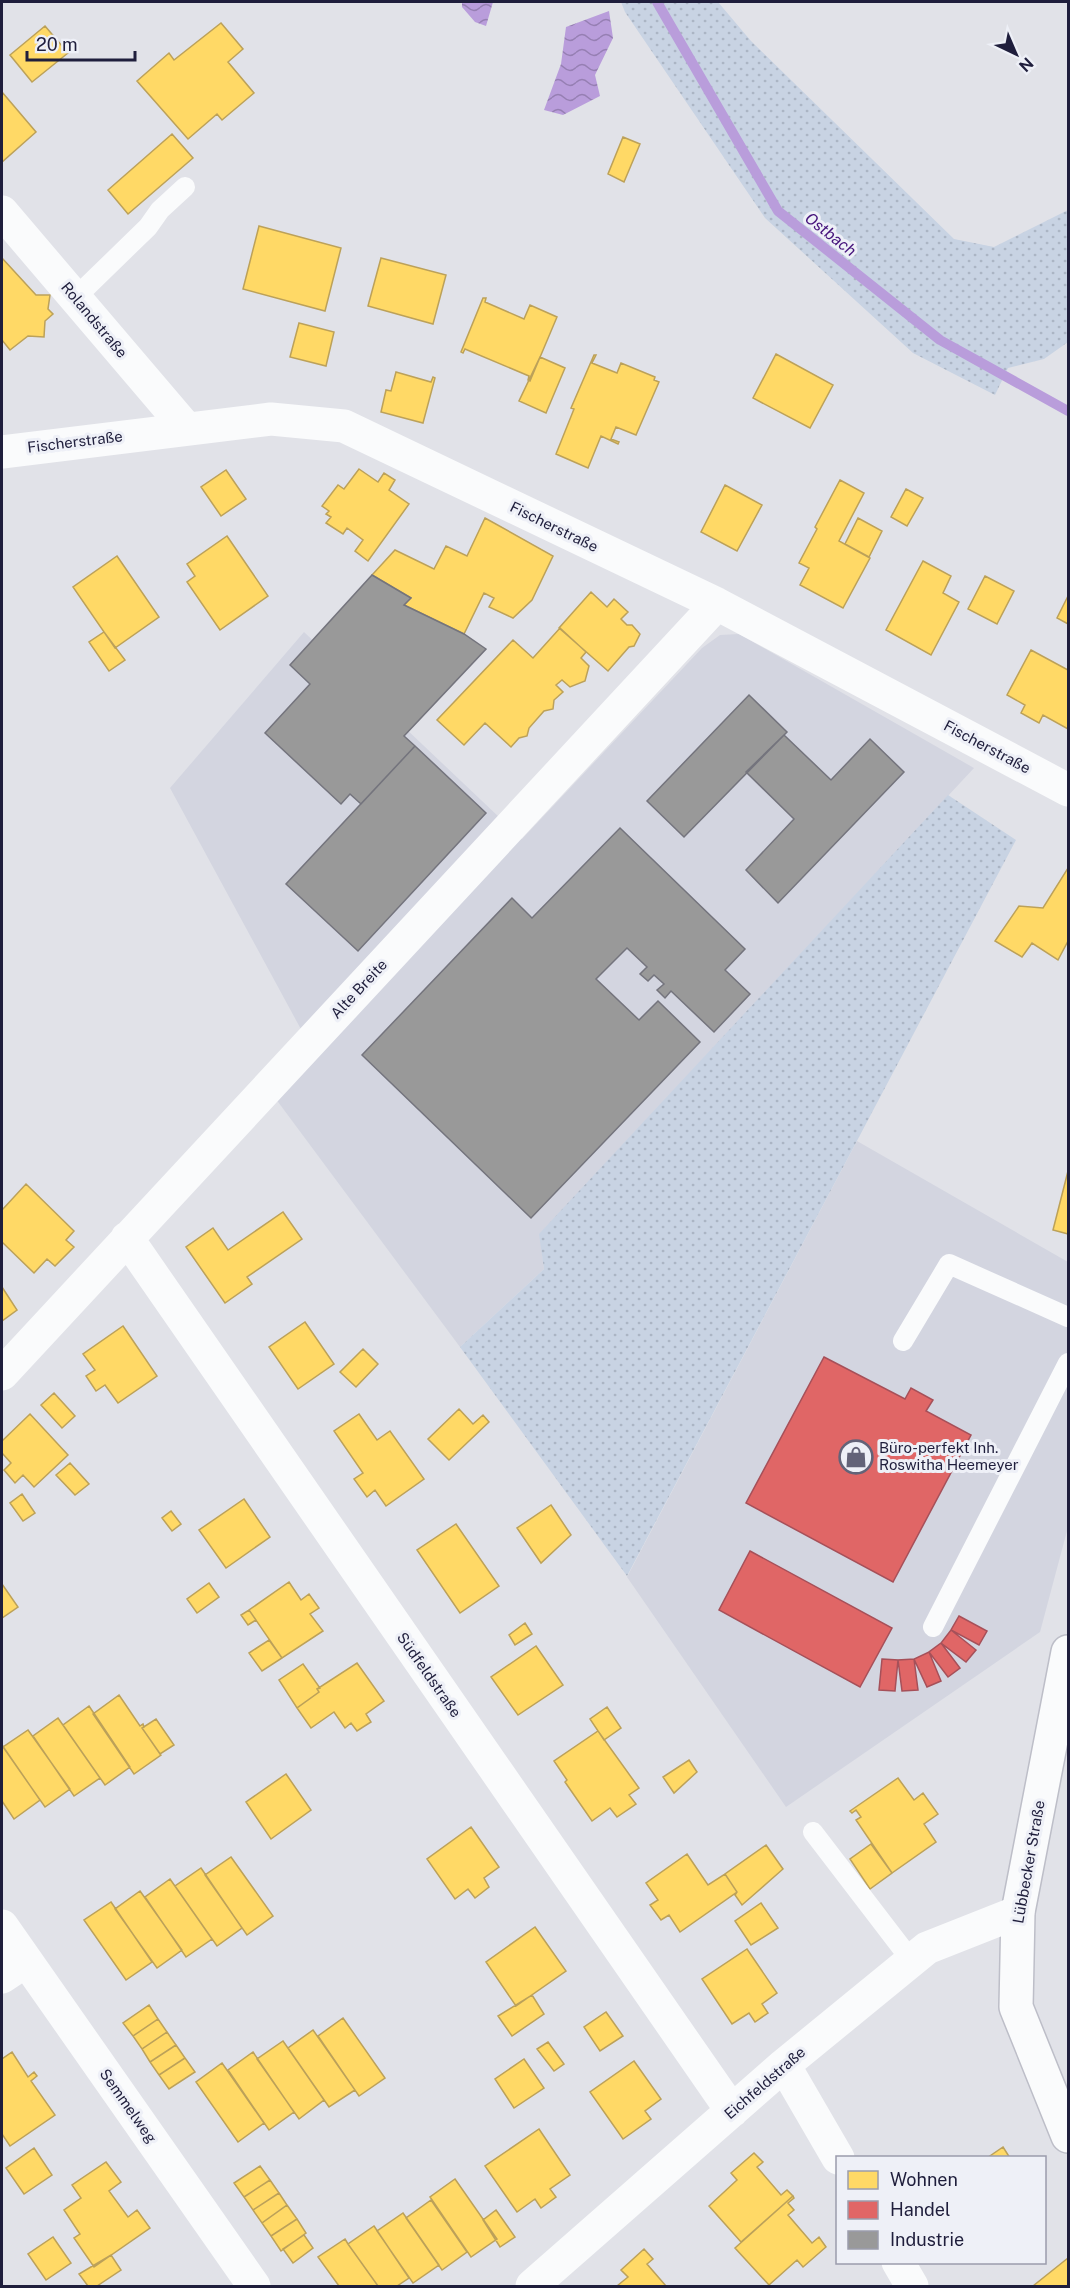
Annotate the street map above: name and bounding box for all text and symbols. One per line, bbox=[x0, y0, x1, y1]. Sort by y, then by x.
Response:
scale bar bbox=[27, 24, 135, 62]
north arrow bbox=[986, 24, 1046, 84]
text: 20 m bbox=[36, 34, 78, 55]
text: N bbox=[1015, 53, 1037, 76]
water label: Ostbach bbox=[801, 209, 860, 260]
street label: Rolandstraße bbox=[58, 279, 131, 361]
street label: Fischerstraße bbox=[26, 427, 123, 456]
street label: Fischerstraße bbox=[507, 498, 601, 555]
street label: Fischerstraße bbox=[941, 717, 1033, 777]
street label: Alte Breite bbox=[327, 956, 390, 1022]
shop icon: Büro-perfekt Inh. Roswitha Heemeyer bbox=[838, 1439, 874, 1475]
place label: Büro-perfekt Inh. Roswitha Heemeyer bbox=[879, 1439, 1019, 1473]
street label: Südfeldstraße bbox=[394, 1629, 465, 1720]
street label: Lübbecker Straße bbox=[1009, 1799, 1048, 1925]
street label: Eichfeldstraße bbox=[721, 2043, 808, 2122]
street label: Semmelweg bbox=[97, 2065, 160, 2146]
legend bbox=[836, 2156, 1046, 2264]
text: Wohnen bbox=[890, 2169, 958, 2190]
text: Handel bbox=[890, 2199, 950, 2220]
text: Industrie bbox=[890, 2229, 964, 2250]

